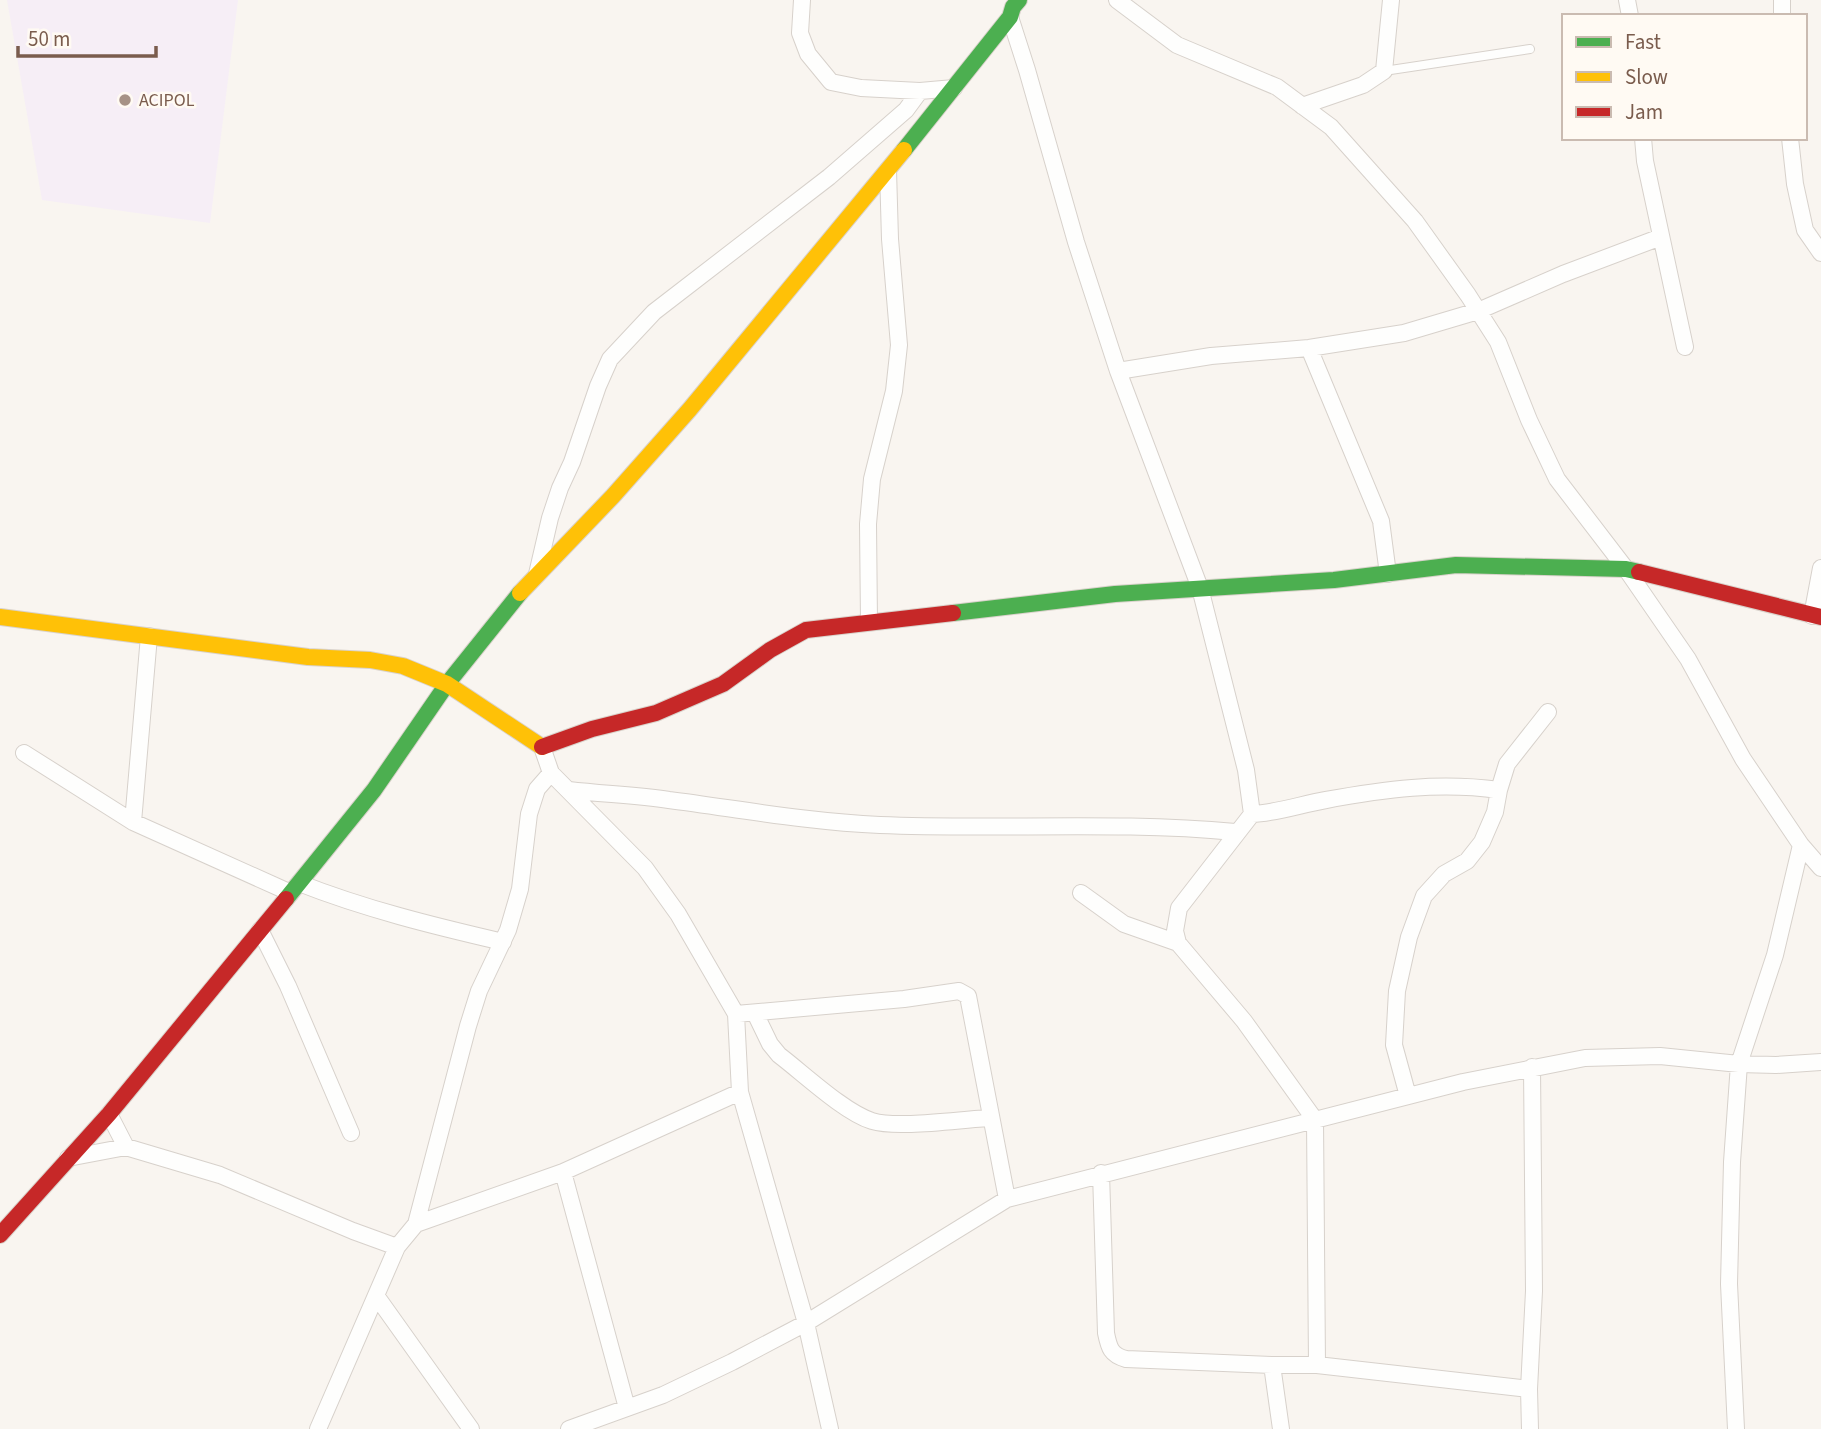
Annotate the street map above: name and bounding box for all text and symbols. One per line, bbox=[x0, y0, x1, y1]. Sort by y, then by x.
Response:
scale bar bbox=[18, 14, 156, 58]
legend bbox=[1562, 14, 1807, 140]
text: 50 m bbox=[28, 24, 70, 54]
text: Fast bbox=[1625, 27, 1661, 57]
text: Slow bbox=[1625, 62, 1668, 92]
place label: ACIPOL bbox=[139, 88, 195, 113]
marker: ACIPOL bbox=[117, 92, 133, 108]
text: Jam bbox=[1625, 97, 1663, 127]

